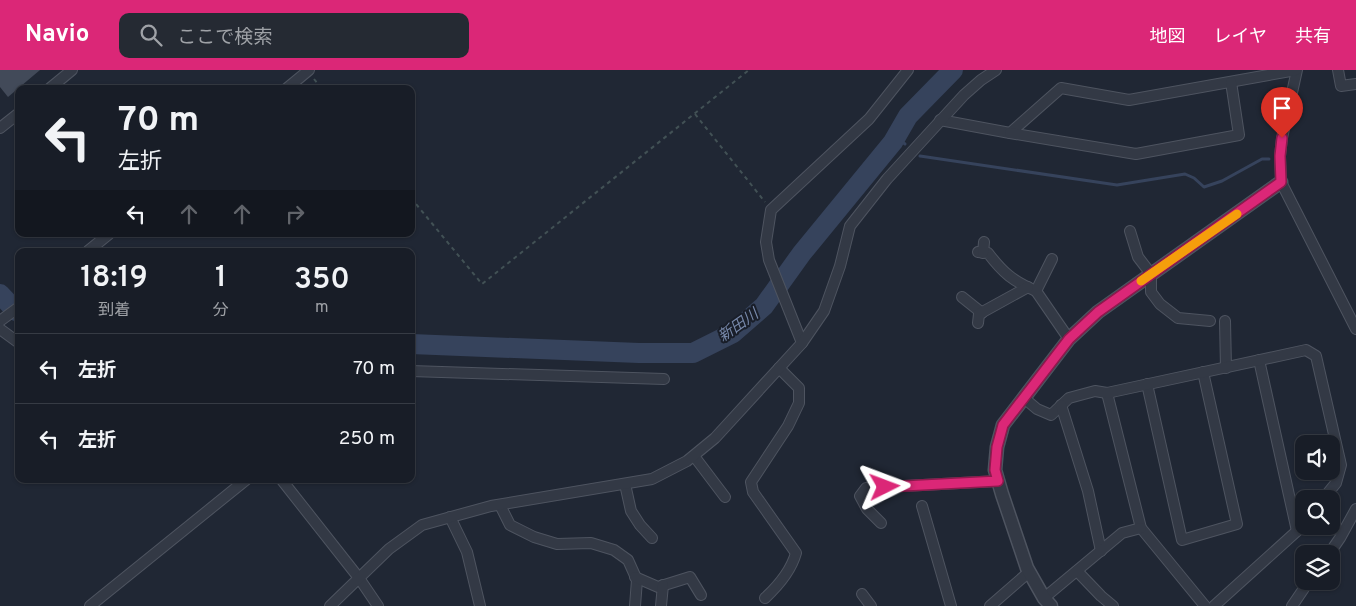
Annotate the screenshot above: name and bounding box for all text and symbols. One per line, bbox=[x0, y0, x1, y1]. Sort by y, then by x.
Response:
search box bbox=[119, 13, 469, 58]
text: Navio bbox=[25, 20, 89, 50]
icon: search bbox=[137, 21, 165, 49]
text: ここで検索 bbox=[177, 26, 272, 50]
text: 地図 bbox=[1150, 26, 1186, 49]
text: レイヤ bbox=[1214, 26, 1267, 49]
text: 共有 bbox=[1295, 26, 1331, 49]
pin bbox=[1261, 87, 1303, 138]
icon: arrive bbox=[1268, 94, 1296, 122]
text: 70 m bbox=[118, 99, 199, 143]
icon: left bbox=[35, 105, 100, 170]
text: 左折 bbox=[118, 149, 162, 176]
icon: left bbox=[122, 200, 150, 228]
icon: ahead bbox=[175, 200, 203, 228]
icon: ahead bbox=[228, 200, 256, 228]
icon: right bbox=[281, 200, 309, 228]
text: 18:19 bbox=[80, 260, 148, 297]
text: 1 bbox=[215, 260, 227, 297]
text: 350 bbox=[294, 262, 350, 299]
text: m bbox=[315, 298, 329, 318]
text: 到着 bbox=[98, 301, 130, 321]
text: 分 bbox=[213, 301, 229, 321]
water label: 新田川 bbox=[715, 304, 764, 347]
icon: left bbox=[35, 355, 63, 383]
text: 70 m bbox=[353, 357, 395, 381]
text: 左折 bbox=[78, 359, 116, 383]
icon: left bbox=[35, 425, 63, 453]
text: 250 m bbox=[339, 427, 395, 451]
text: 左折 bbox=[78, 429, 116, 453]
map controls bbox=[1295, 435, 1340, 590]
button: sound bbox=[1295, 435, 1340, 480]
position arrow bbox=[858, 460, 910, 512]
button: search bbox=[1295, 490, 1340, 535]
button: layers bbox=[1295, 545, 1340, 590]

